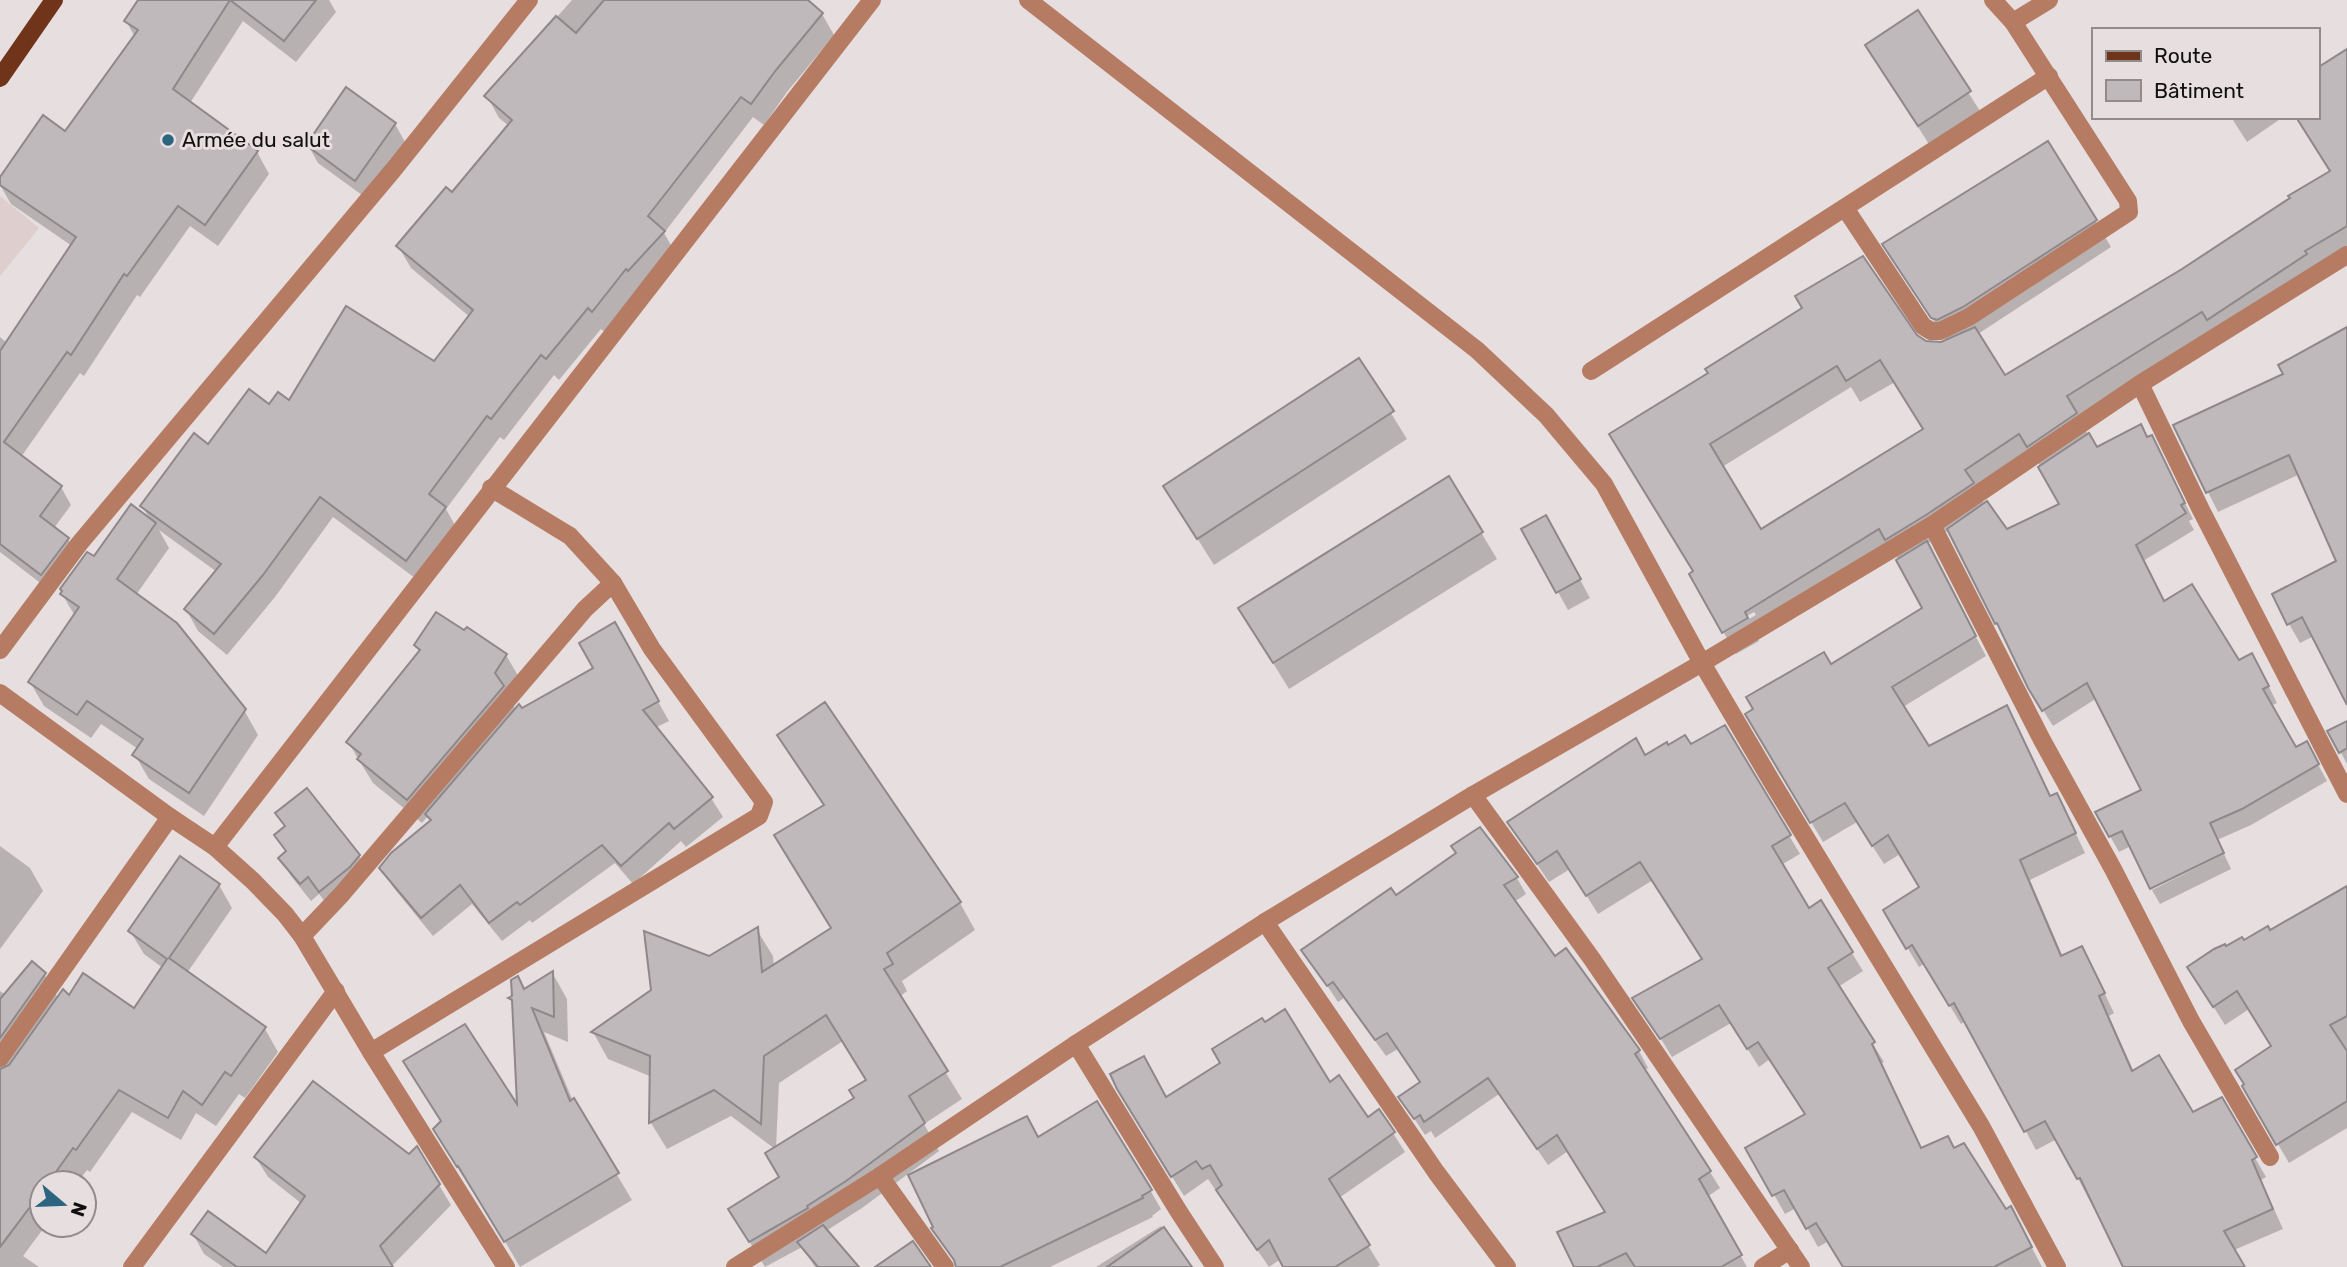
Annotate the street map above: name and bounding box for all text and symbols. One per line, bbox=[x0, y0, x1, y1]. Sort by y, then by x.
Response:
legend bbox=[2092, 28, 2319, 119]
text: Route bbox=[2154, 43, 2212, 68]
text: Bâtiment bbox=[2154, 78, 2244, 103]
place label: Armée du salut bbox=[182, 127, 330, 152]
marker: Armée du salut bbox=[160, 132, 176, 148]
north arrow bbox=[28, 1169, 98, 1239]
text: N bbox=[66, 1199, 92, 1220]

